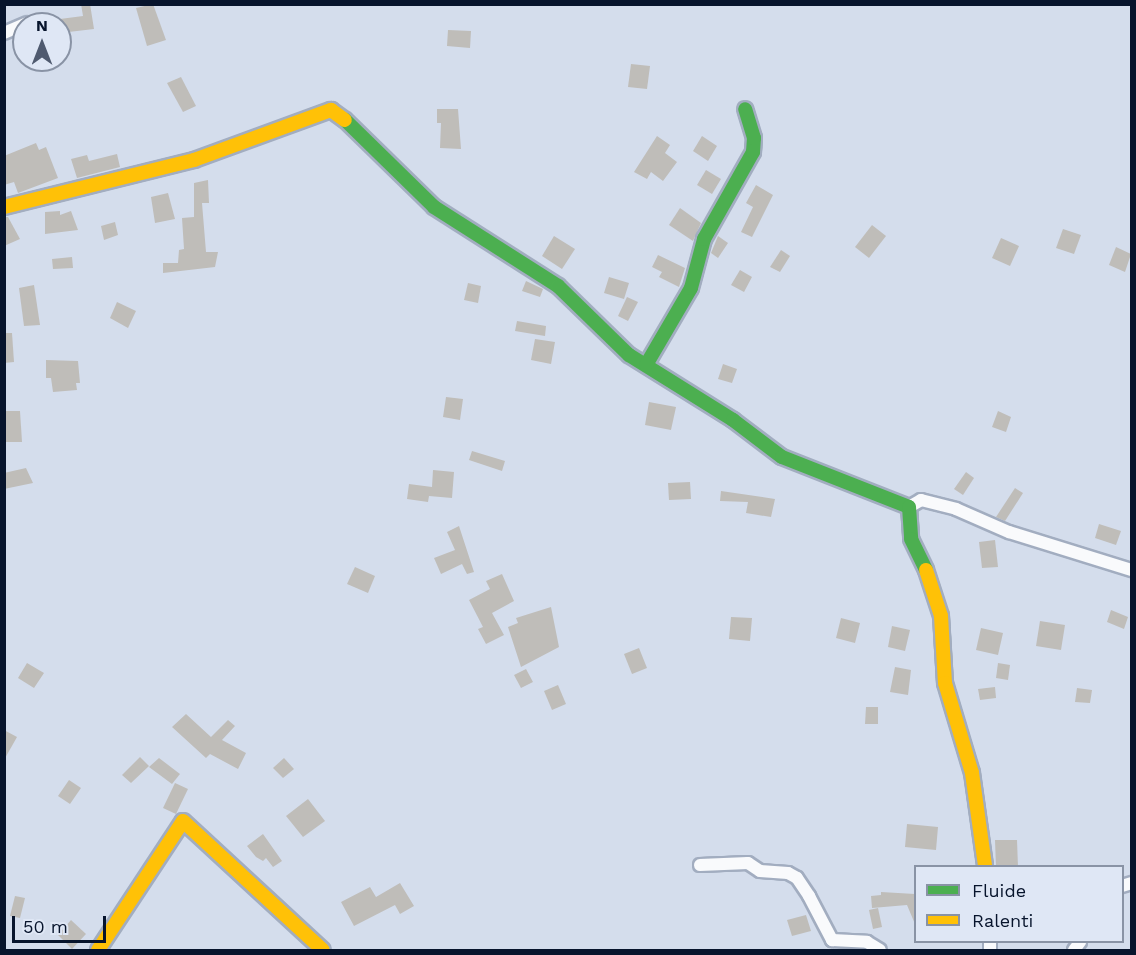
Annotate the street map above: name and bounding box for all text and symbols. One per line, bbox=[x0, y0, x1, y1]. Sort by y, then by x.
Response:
north arrow bbox=[12, 12, 72, 72]
text: N bbox=[36, 16, 48, 35]
legend bbox=[914, 865, 1124, 943]
text: Fluide bbox=[972, 880, 1026, 901]
scale bar bbox=[15, 904, 110, 942]
text: Ralenti bbox=[972, 910, 1033, 931]
text: 50 m bbox=[23, 916, 68, 937]

